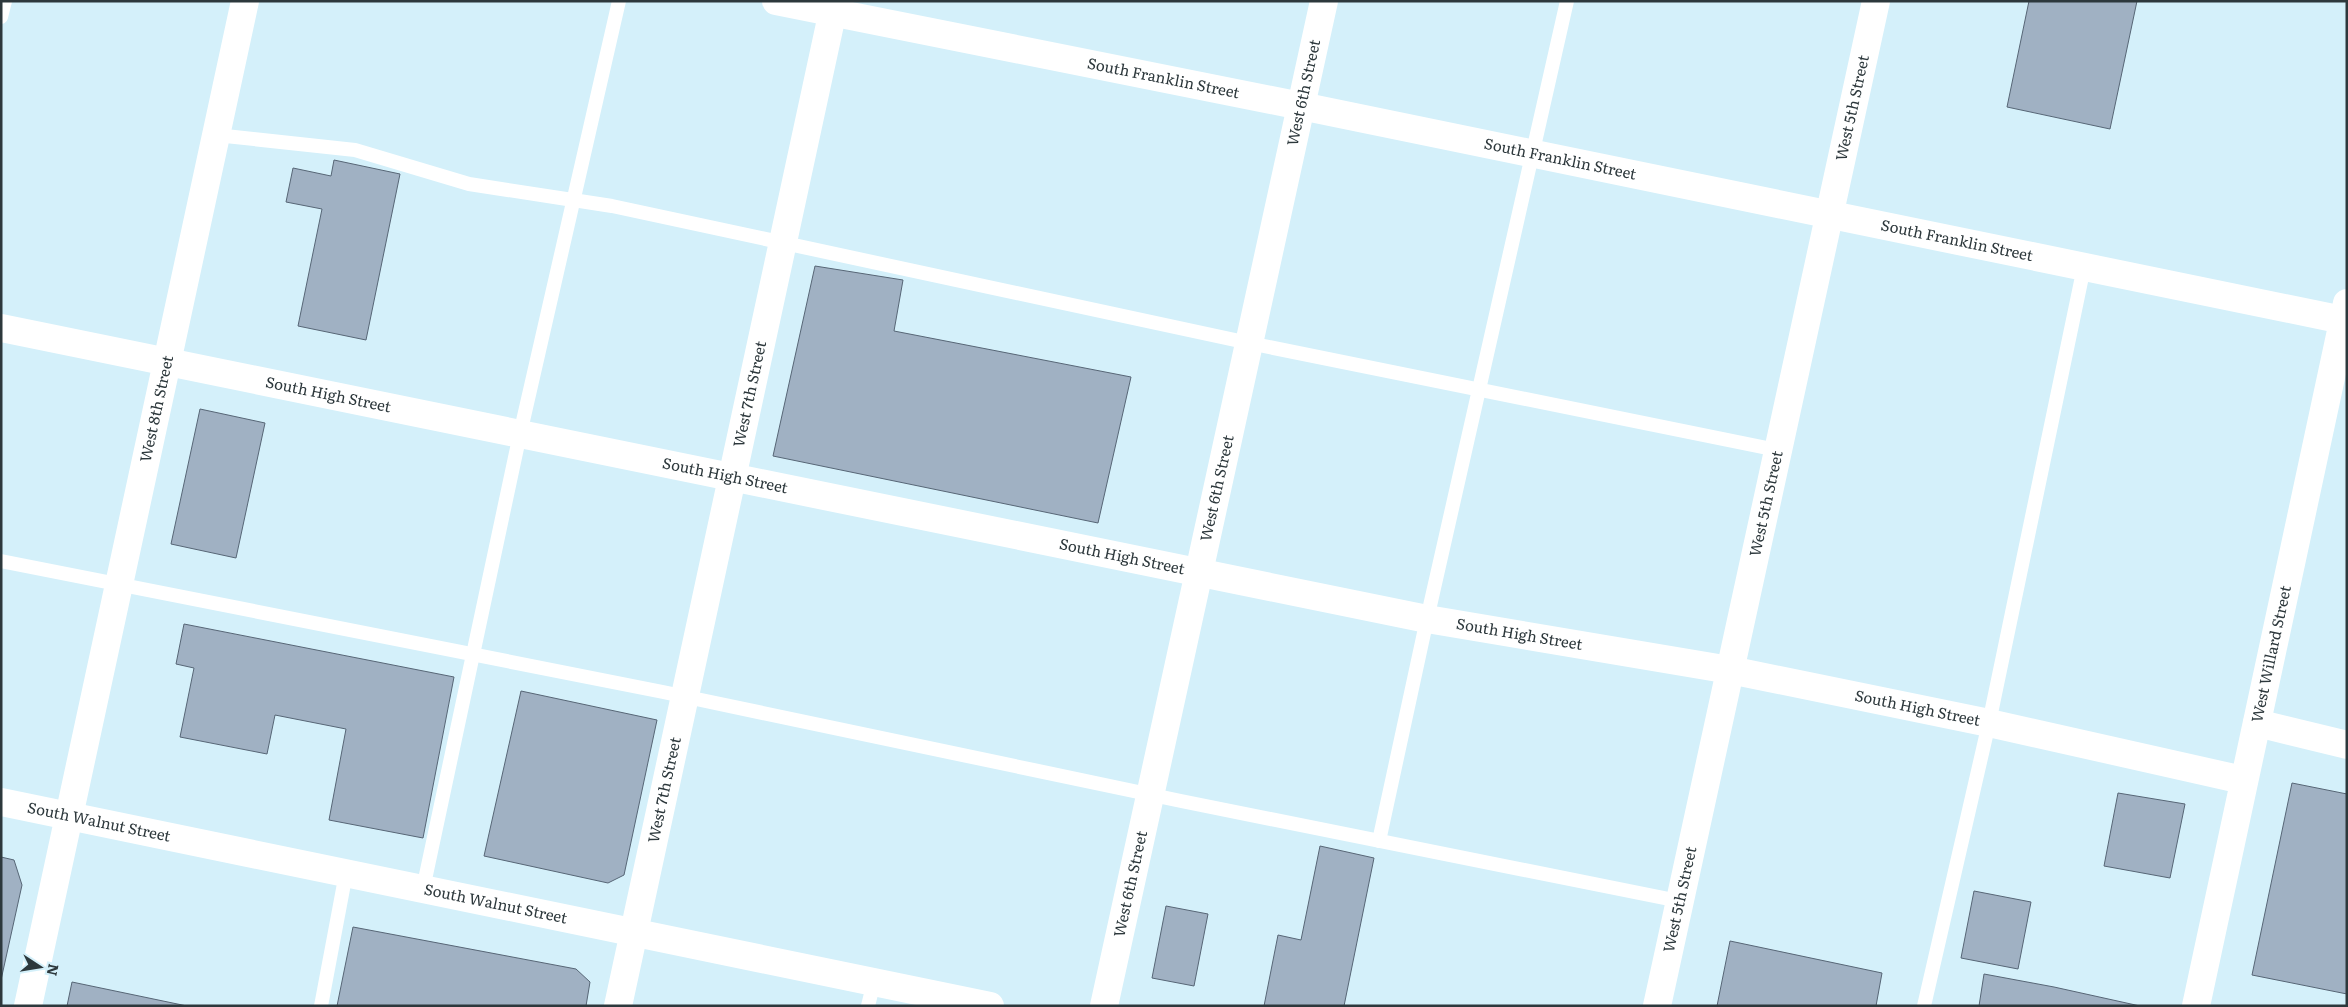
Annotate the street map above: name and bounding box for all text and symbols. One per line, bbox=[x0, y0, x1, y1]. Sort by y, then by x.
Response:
street label: West 6th Street bbox=[1280, 37, 1325, 148]
street label: South Franklin Street bbox=[1085, 51, 1242, 103]
street label: West 5th Street bbox=[1828, 53, 1874, 163]
street label: South Franklin Street bbox=[1482, 131, 1639, 185]
street label: South Franklin Street bbox=[1879, 212, 2035, 266]
street label: West 7th Street bbox=[726, 339, 771, 449]
street label: West 8th Street bbox=[133, 353, 178, 464]
street label: South High Street bbox=[264, 369, 393, 417]
street label: West 6th Street bbox=[1193, 433, 1239, 543]
street label: West 5th Street bbox=[1742, 448, 1788, 559]
street label: South High Street bbox=[661, 450, 790, 498]
street label: South High Street bbox=[1057, 531, 1187, 579]
street label: West Willard Street bbox=[2244, 583, 2296, 724]
street label: South High Street bbox=[1455, 611, 1584, 655]
street label: South High Street bbox=[1853, 683, 1983, 731]
street label: West 7th Street bbox=[641, 735, 686, 845]
street label: South Walnut Street bbox=[26, 795, 173, 847]
street label: West 6th Street bbox=[1106, 828, 1152, 939]
street label: West 5th Street bbox=[1656, 844, 1701, 954]
street label: South Walnut Street bbox=[422, 877, 570, 929]
north arrow bbox=[15, 942, 65, 992]
text: N bbox=[43, 962, 65, 978]

